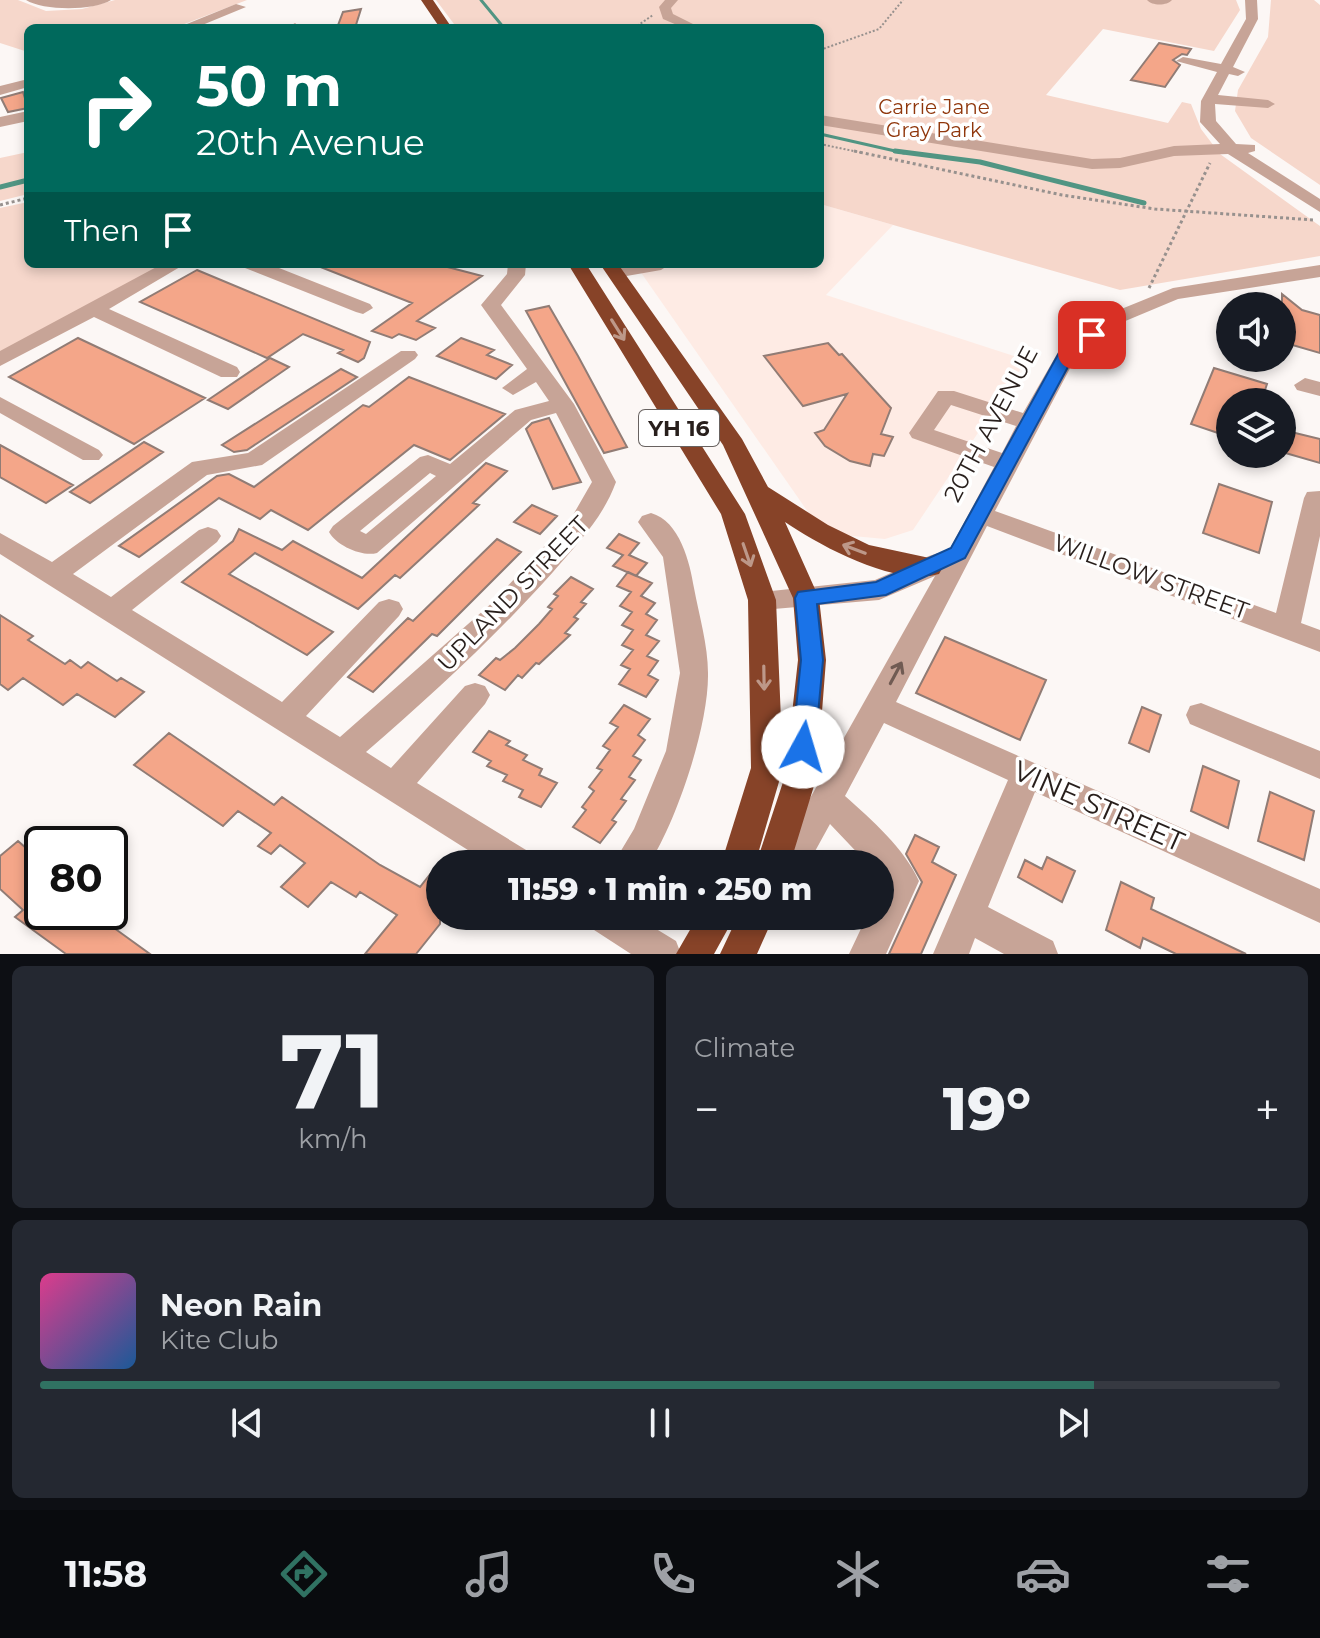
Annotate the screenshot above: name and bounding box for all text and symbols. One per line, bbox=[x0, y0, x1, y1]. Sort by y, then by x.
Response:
text: 50 m bbox=[196, 52, 342, 120]
icon: right bbox=[64, 56, 168, 160]
park label: Carrie Jane Gray Park bbox=[878, 95, 990, 142]
text: 20th Avenue bbox=[196, 120, 425, 164]
icon: arrive bbox=[156, 208, 200, 252]
text: Then bbox=[64, 212, 140, 249]
map controls bbox=[1216, 292, 1296, 468]
button: sound bbox=[1216, 292, 1296, 372]
pin bbox=[1058, 301, 1126, 369]
icon: arrive bbox=[1070, 313, 1114, 357]
one-way arrow bbox=[610, 318, 626, 341]
street label: 20TH AVENUE bbox=[937, 341, 1044, 506]
button: layers bbox=[1216, 388, 1296, 468]
road number: YH 16 bbox=[639, 410, 719, 446]
street label: UPLAND STREET bbox=[431, 510, 594, 677]
street label: WILLOW STREET bbox=[1050, 528, 1253, 625]
one-way arrow bbox=[842, 541, 867, 555]
one-way arrow bbox=[740, 542, 755, 567]
one-way arrow bbox=[888, 662, 904, 686]
one-way arrow bbox=[757, 664, 772, 691]
position arrow bbox=[761, 705, 845, 789]
street label: VINE STREET bbox=[1008, 753, 1190, 859]
speed limit sign: 80 bbox=[24, 826, 128, 930]
text: 11:59 · 1 min · 250 m bbox=[508, 871, 812, 908]
text: 71 bbox=[280, 1007, 386, 1134]
text: Climate bbox=[694, 1032, 795, 1064]
text: 19° bbox=[943, 1072, 1031, 1145]
text: − bbox=[694, 1082, 719, 1136]
text: + bbox=[1255, 1082, 1280, 1136]
text: km/h bbox=[298, 1123, 368, 1155]
text: Neon Rain bbox=[160, 1287, 322, 1324]
text: Kite Club bbox=[160, 1324, 278, 1356]
icon: previous bbox=[225, 1401, 269, 1445]
icon: pause bbox=[638, 1401, 682, 1445]
icon: next bbox=[1051, 1401, 1095, 1445]
icon: directions bbox=[276, 1546, 332, 1602]
icon: music bbox=[461, 1546, 517, 1602]
icon: phone bbox=[645, 1546, 701, 1602]
icon: climate bbox=[830, 1546, 886, 1602]
icon: car bbox=[1015, 1546, 1071, 1602]
icon: filters bbox=[1200, 1546, 1256, 1602]
text: 11:58 bbox=[64, 1552, 147, 1596]

